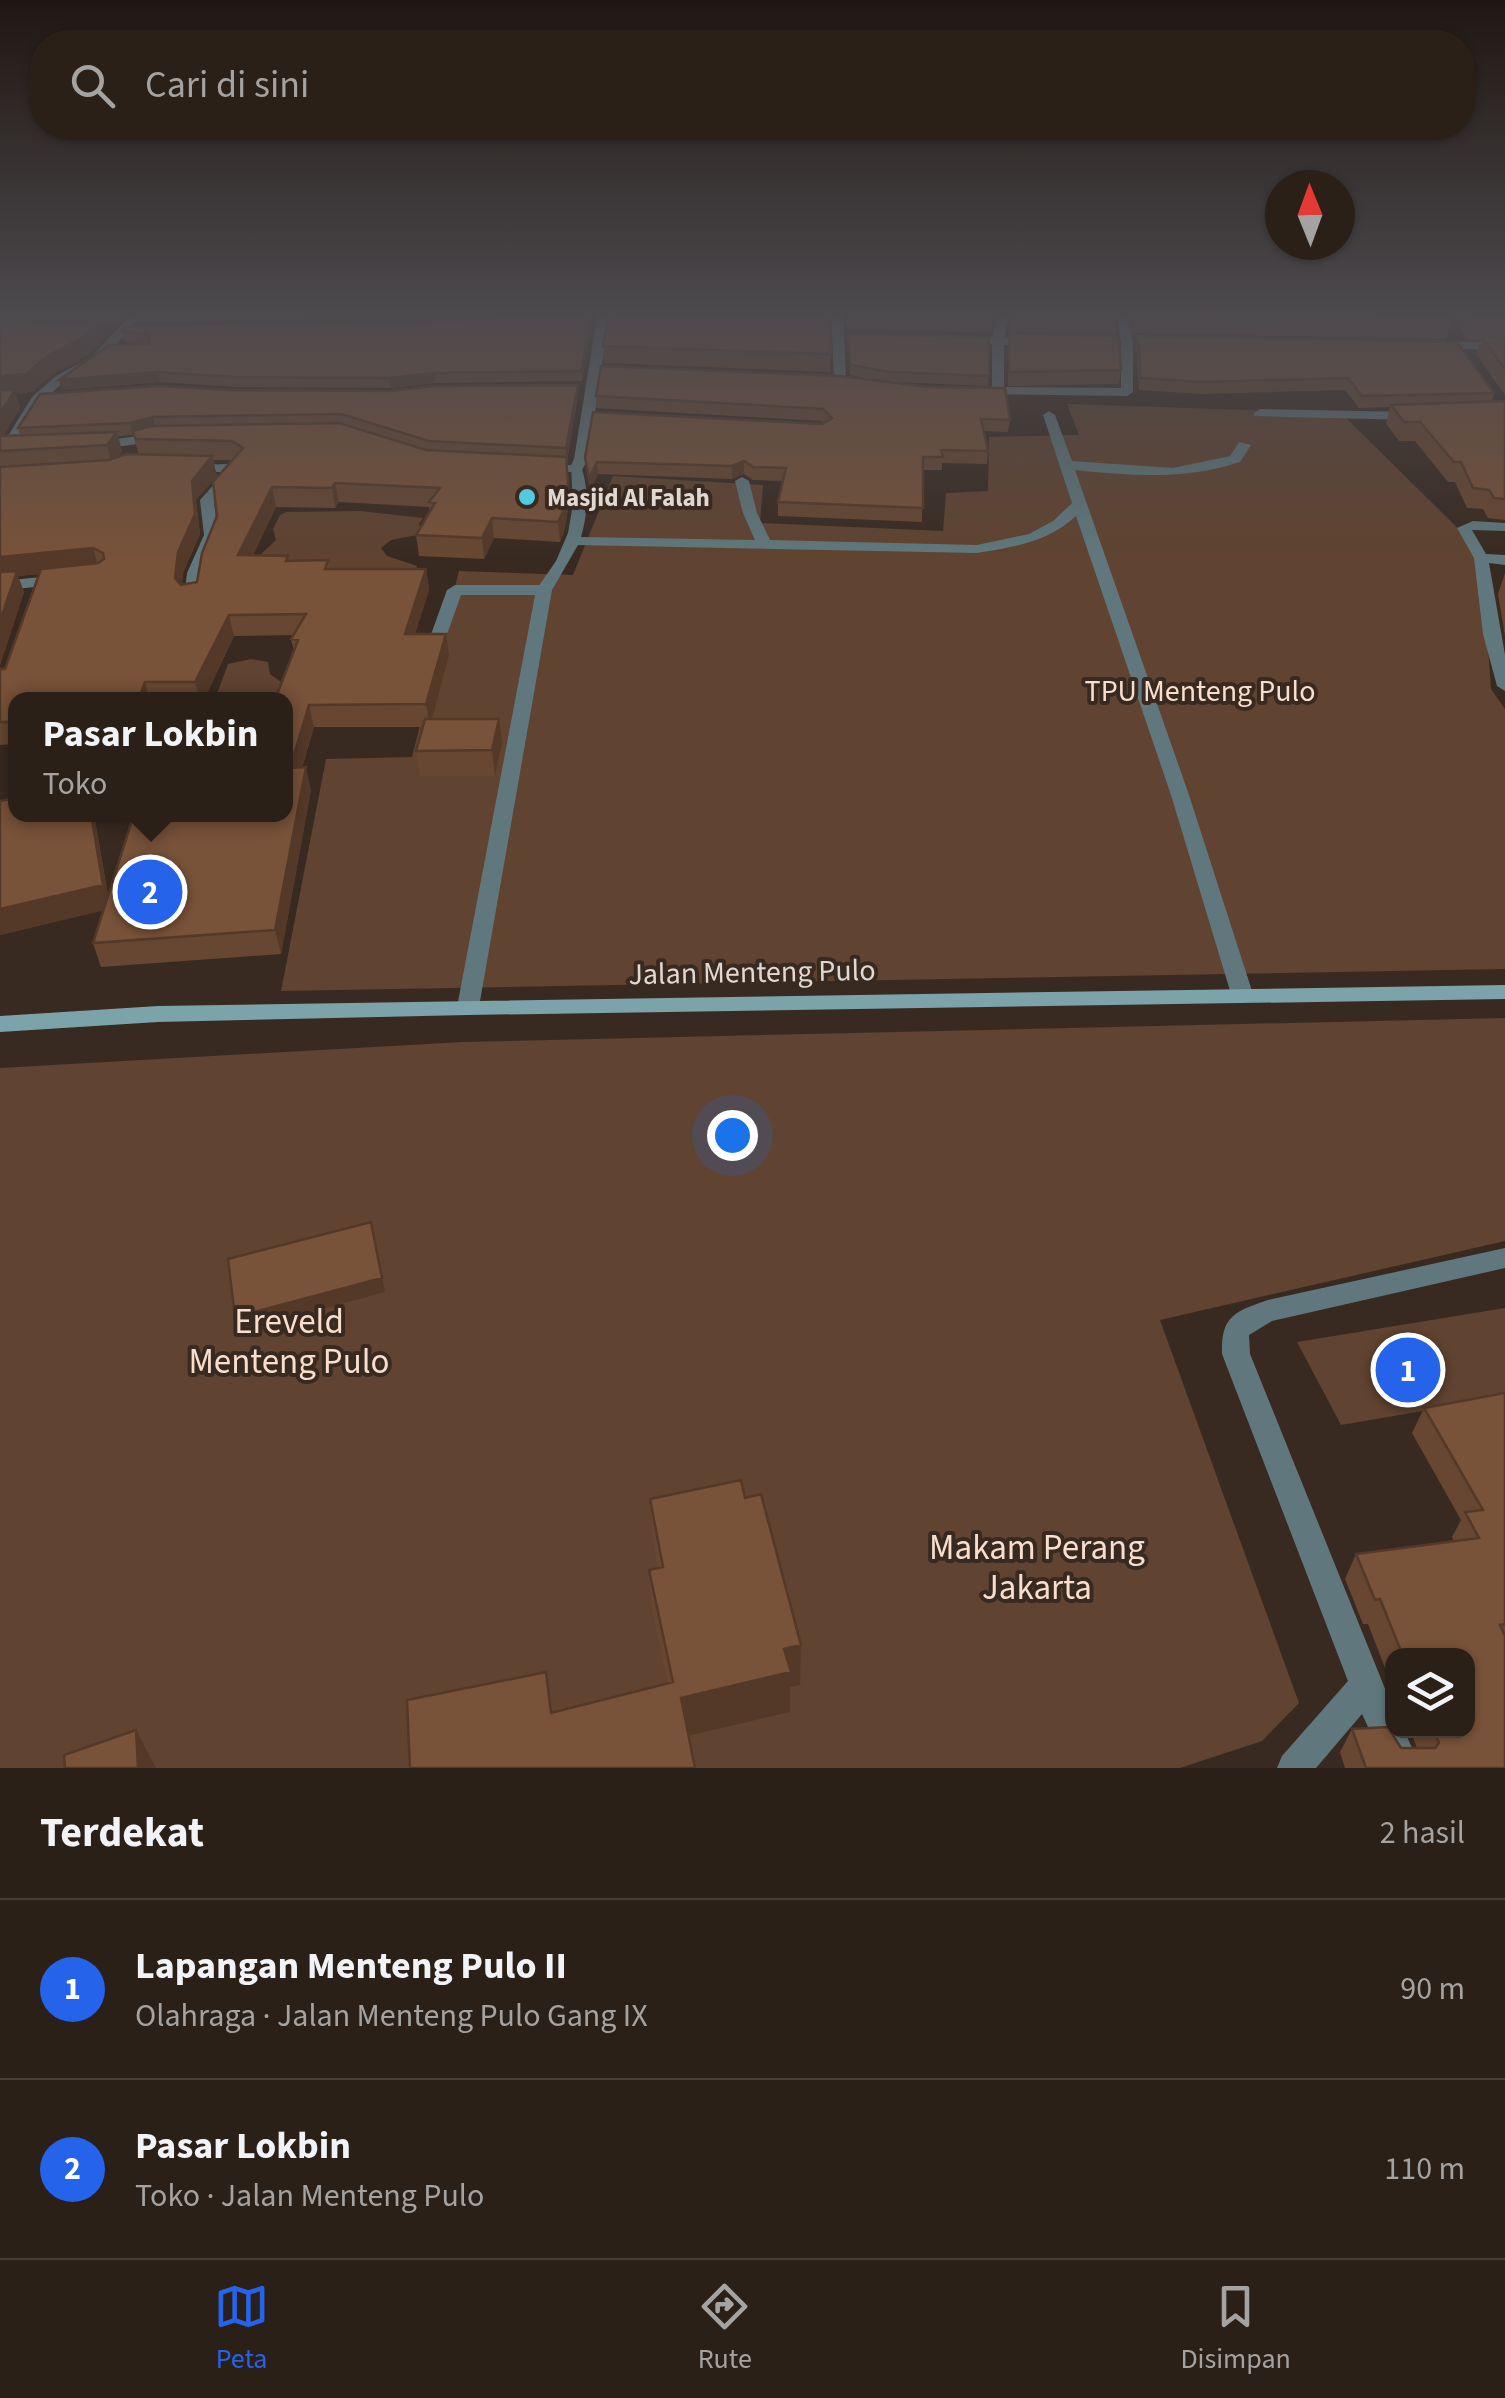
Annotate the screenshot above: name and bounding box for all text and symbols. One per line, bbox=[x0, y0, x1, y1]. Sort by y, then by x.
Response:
search box bbox=[30, 30, 1475, 140]
icon: search bbox=[65, 58, 120, 113]
text: Cari di sini bbox=[145, 58, 309, 112]
north arrow bbox=[1265, 170, 1355, 260]
place label: Masjid Al Falah bbox=[547, 480, 710, 516]
marker: Masjid Al Falah bbox=[516, 486, 538, 508]
park label: TPU Menteng Pulo bbox=[1085, 670, 1315, 713]
popup bbox=[8, 692, 293, 822]
text: Pasar Lokbin bbox=[42, 707, 259, 761]
text: Toko bbox=[42, 761, 107, 807]
pin: 2 bbox=[118, 854, 182, 930]
street label: Jalan Menteng Pulo bbox=[628, 949, 876, 996]
your location bbox=[707, 1110, 758, 1161]
park label: Ereveld Menteng Pulo bbox=[188, 1297, 390, 1387]
pin: 1 bbox=[1376, 1332, 1440, 1408]
park label: Makam Perang Jakarta bbox=[929, 1523, 1145, 1613]
map controls bbox=[1385, 1648, 1475, 1738]
button: layers bbox=[1385, 1648, 1475, 1738]
text: Terdekat bbox=[40, 1803, 204, 1863]
text: 2 hasil bbox=[1380, 1810, 1465, 1856]
text: Lapangan Menteng Pulo II bbox=[135, 1939, 567, 1993]
text: 1 bbox=[64, 1966, 81, 2012]
text: 90 m bbox=[1400, 1966, 1465, 2012]
text: Olahraga · Jalan Menteng Pulo Gang IX bbox=[135, 1993, 648, 2039]
text: Pasar Lokbin bbox=[135, 2119, 351, 2173]
text: 2 bbox=[64, 2146, 81, 2192]
text: 110 m bbox=[1384, 2146, 1465, 2192]
text: Toko · Jalan Menteng Pulo bbox=[135, 2173, 484, 2219]
tab: Peta bbox=[214, 2279, 269, 2379]
tab: Rute bbox=[697, 2279, 752, 2379]
tab: Disimpan bbox=[1180, 2279, 1291, 2379]

